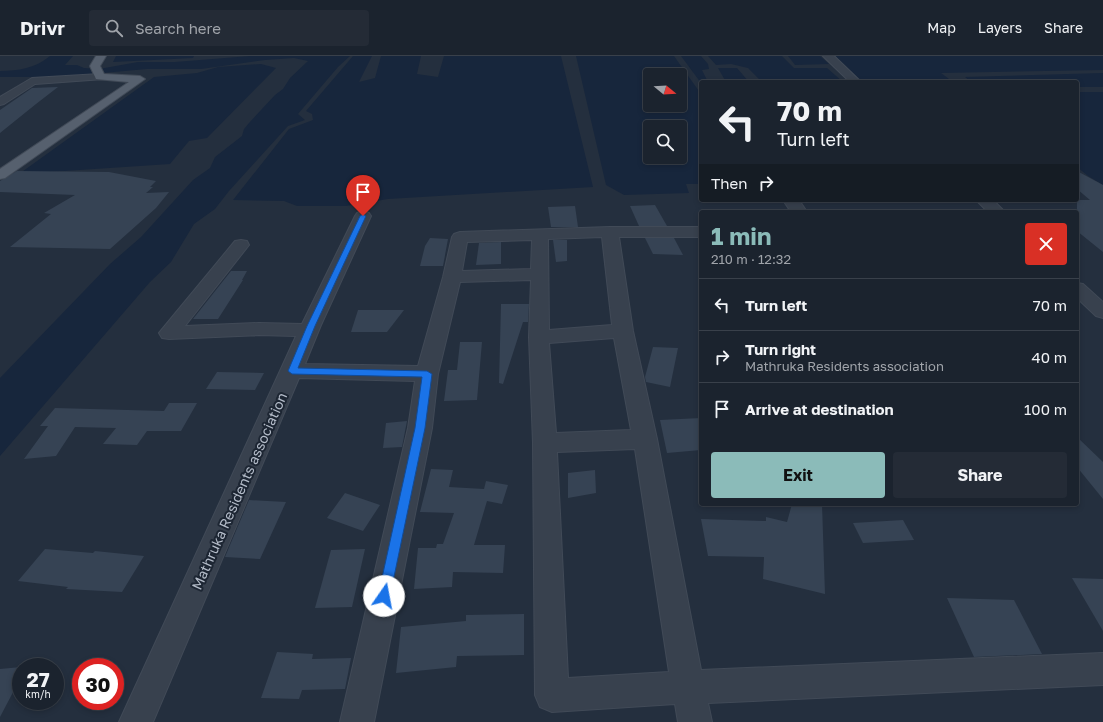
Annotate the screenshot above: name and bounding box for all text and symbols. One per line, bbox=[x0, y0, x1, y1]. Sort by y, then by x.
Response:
search box bbox=[89, 10, 369, 46]
text: Drivr bbox=[20, 16, 65, 39]
icon: search bbox=[103, 17, 125, 39]
text: Search here bbox=[135, 19, 221, 37]
text: Map bbox=[927, 19, 956, 36]
text: Layers bbox=[978, 19, 1022, 36]
text: Share bbox=[1044, 19, 1083, 36]
north arrow bbox=[643, 68, 687, 112]
map controls bbox=[643, 68, 687, 164]
text: 70 m bbox=[777, 94, 842, 127]
icon: left bbox=[711, 96, 763, 148]
button: search bbox=[643, 120, 687, 164]
text: Turn left bbox=[777, 128, 850, 150]
icon: right bbox=[755, 172, 777, 194]
text: Then bbox=[711, 174, 747, 192]
pin bbox=[346, 175, 380, 216]
icon: arrive bbox=[352, 181, 374, 203]
text: 1 min bbox=[711, 221, 771, 250]
button: close bbox=[1025, 223, 1067, 265]
text: 210 m · 12:32 bbox=[711, 251, 791, 267]
icon: left bbox=[711, 294, 733, 316]
text: Turn left bbox=[745, 296, 807, 314]
text: 70 m bbox=[1033, 296, 1067, 314]
text: Turn right bbox=[745, 340, 816, 358]
icon: right bbox=[711, 346, 733, 368]
text: 40 m bbox=[1032, 348, 1067, 366]
text: Mathruka Residents association bbox=[745, 358, 944, 374]
street label: Mathruka Residents association bbox=[188, 390, 290, 592]
icon: arrive bbox=[711, 398, 733, 420]
text: Arrive at destination bbox=[745, 400, 894, 418]
text: 100 m bbox=[1024, 400, 1067, 418]
button: Exit bbox=[711, 452, 885, 498]
button: Share bbox=[893, 452, 1067, 498]
position arrow bbox=[363, 575, 405, 617]
speed limit sign: 30 bbox=[72, 658, 124, 710]
text: 27 bbox=[26, 667, 50, 691]
text: km/h bbox=[25, 688, 51, 700]

